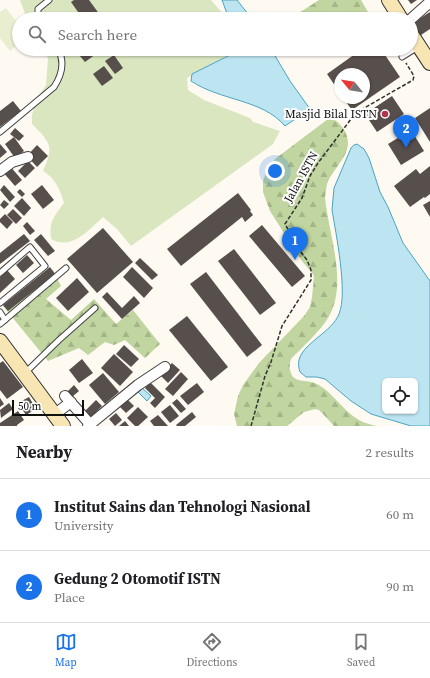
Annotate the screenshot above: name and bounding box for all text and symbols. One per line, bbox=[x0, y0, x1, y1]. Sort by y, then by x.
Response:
search box bbox=[12, 12, 418, 56]
icon: search bbox=[26, 23, 48, 45]
text: Search here bbox=[58, 24, 137, 45]
north arrow bbox=[334, 68, 370, 104]
place label: Masjid Bilal ISTN bbox=[285, 106, 377, 122]
marker: Masjid Bilal ISTN bbox=[380, 109, 390, 119]
pin: 2 bbox=[393, 115, 419, 148]
street label: Jalan ISTN bbox=[280, 148, 322, 206]
your location bbox=[265, 161, 285, 181]
pin: 1 bbox=[282, 227, 308, 260]
map controls bbox=[382, 378, 418, 414]
button: locate bbox=[382, 378, 418, 414]
scale bar bbox=[12, 398, 84, 417]
text: 50 m bbox=[18, 399, 41, 414]
text: Nearby bbox=[16, 440, 72, 464]
text: 2 results bbox=[366, 444, 414, 461]
text: Institut Sains dan Tehnologi Nasional bbox=[54, 496, 311, 517]
text: 1 bbox=[25, 506, 33, 523]
text: 60 m bbox=[386, 506, 414, 523]
text: University bbox=[54, 517, 113, 534]
text: Gedung 2 Otomotif ISTN bbox=[54, 568, 221, 589]
text: 2 bbox=[25, 578, 33, 595]
text: 90 m bbox=[386, 578, 414, 595]
text: Place bbox=[54, 589, 85, 606]
tab: Map bbox=[55, 631, 77, 670]
tab: Directions bbox=[186, 631, 237, 670]
tab: Saved bbox=[347, 631, 375, 670]

